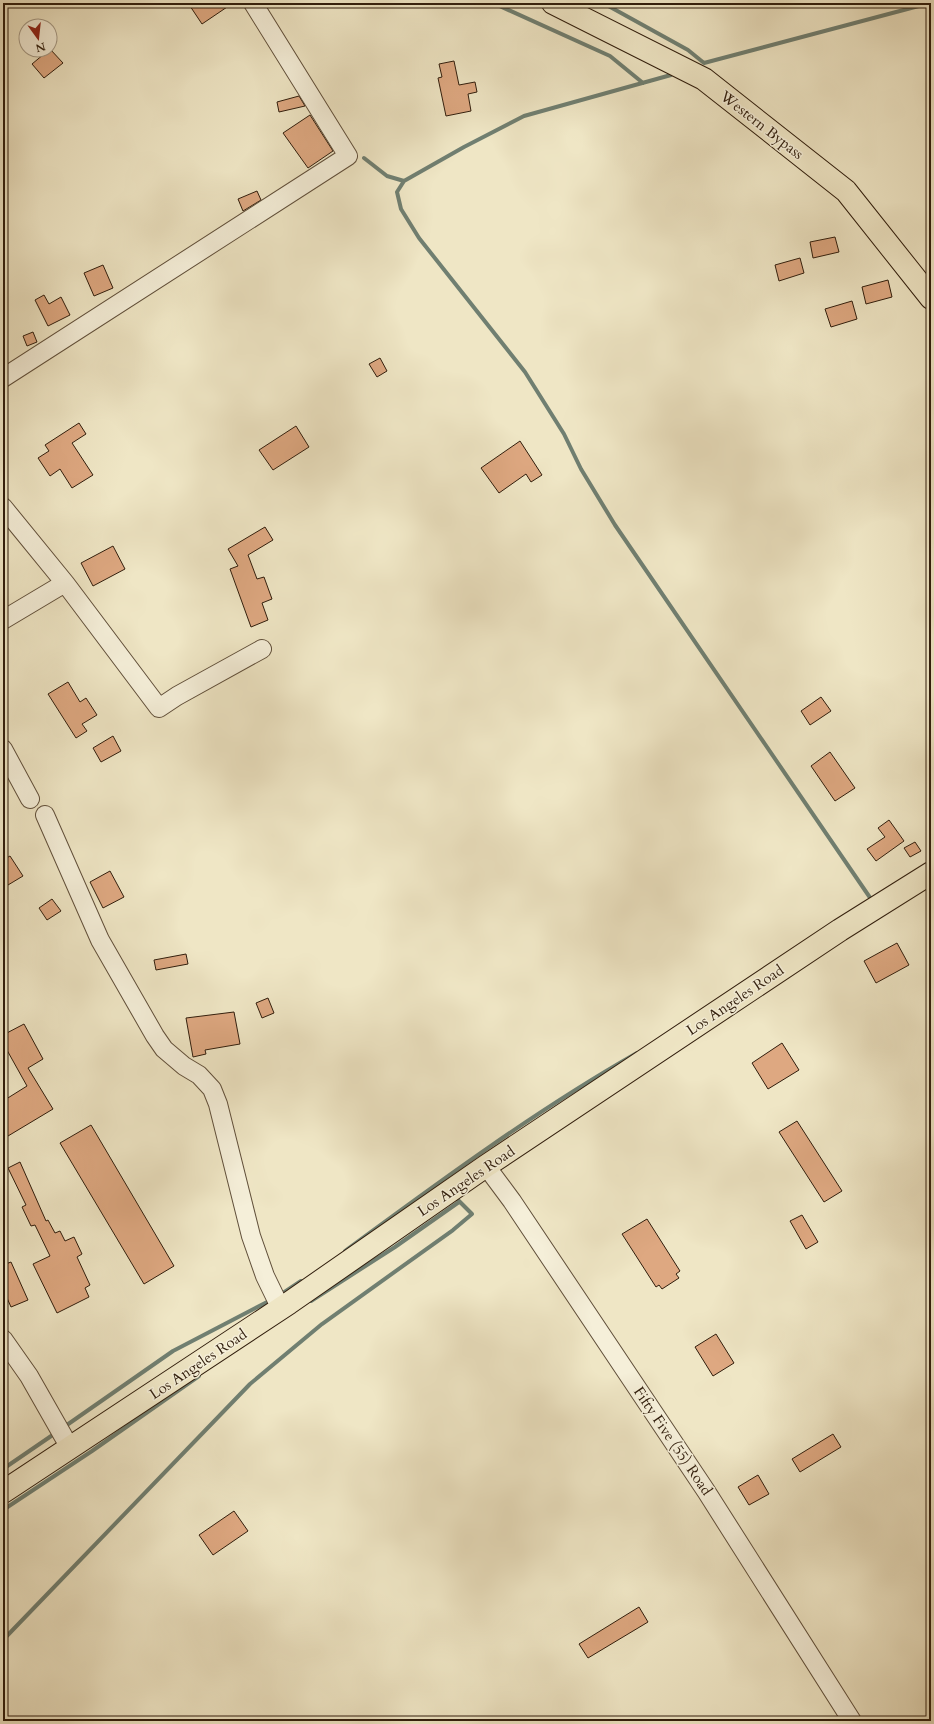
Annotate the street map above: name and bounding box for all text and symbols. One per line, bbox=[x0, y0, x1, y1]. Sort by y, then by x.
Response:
north arrow bbox=[18, 18, 58, 58]
text: N bbox=[33, 39, 47, 56]
street label: Western Bypass bbox=[715, 86, 808, 164]
street label: Los Angeles Road bbox=[682, 960, 788, 1040]
street label: Los Angeles Road bbox=[413, 1141, 519, 1221]
street label: Los Angeles Road bbox=[145, 1324, 251, 1404]
street label: Fifty Five (55) Road bbox=[629, 1383, 717, 1499]

